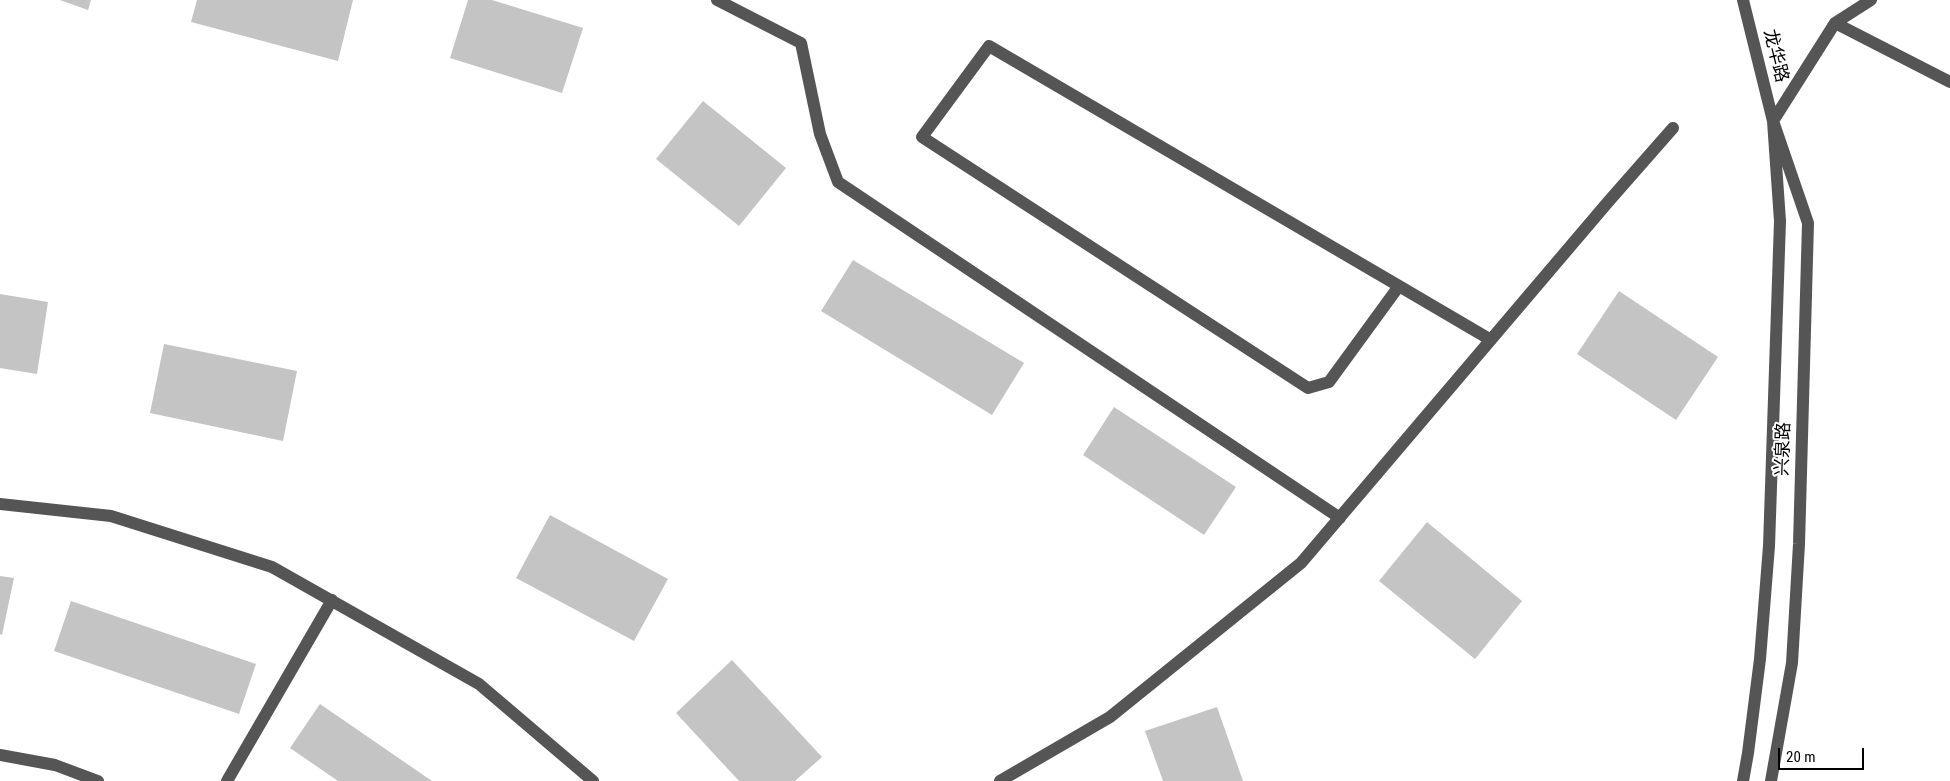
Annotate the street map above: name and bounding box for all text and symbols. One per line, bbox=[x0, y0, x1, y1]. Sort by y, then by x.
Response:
street label: 龙华路 bbox=[1758, 27, 1792, 85]
street label: 兴泉路 bbox=[1772, 422, 1796, 476]
scale bar bbox=[1780, 738, 1866, 770]
text: 20 m bbox=[1786, 748, 1816, 766]

